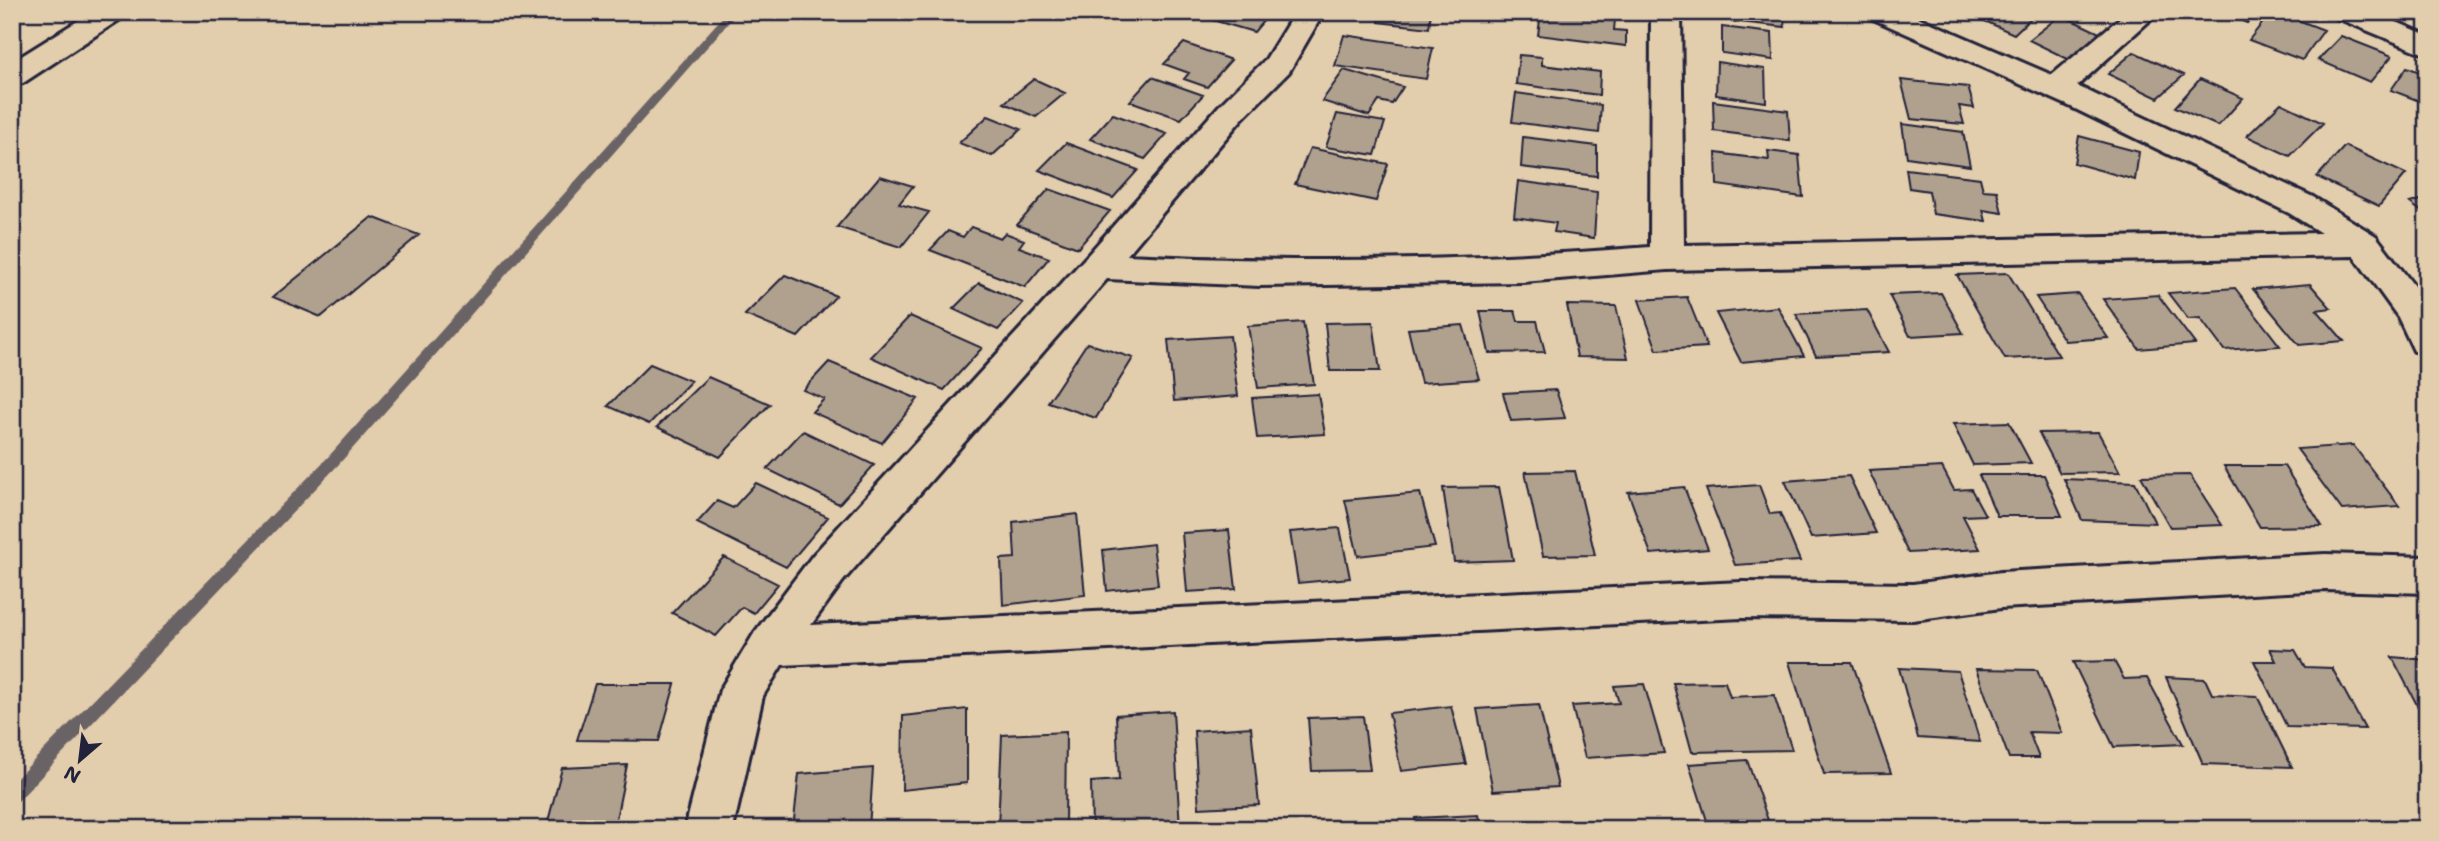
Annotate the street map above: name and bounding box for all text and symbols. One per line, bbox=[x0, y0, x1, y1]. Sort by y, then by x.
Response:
north arrow bbox=[46, 726, 116, 796]
text: N bbox=[60, 760, 85, 789]

